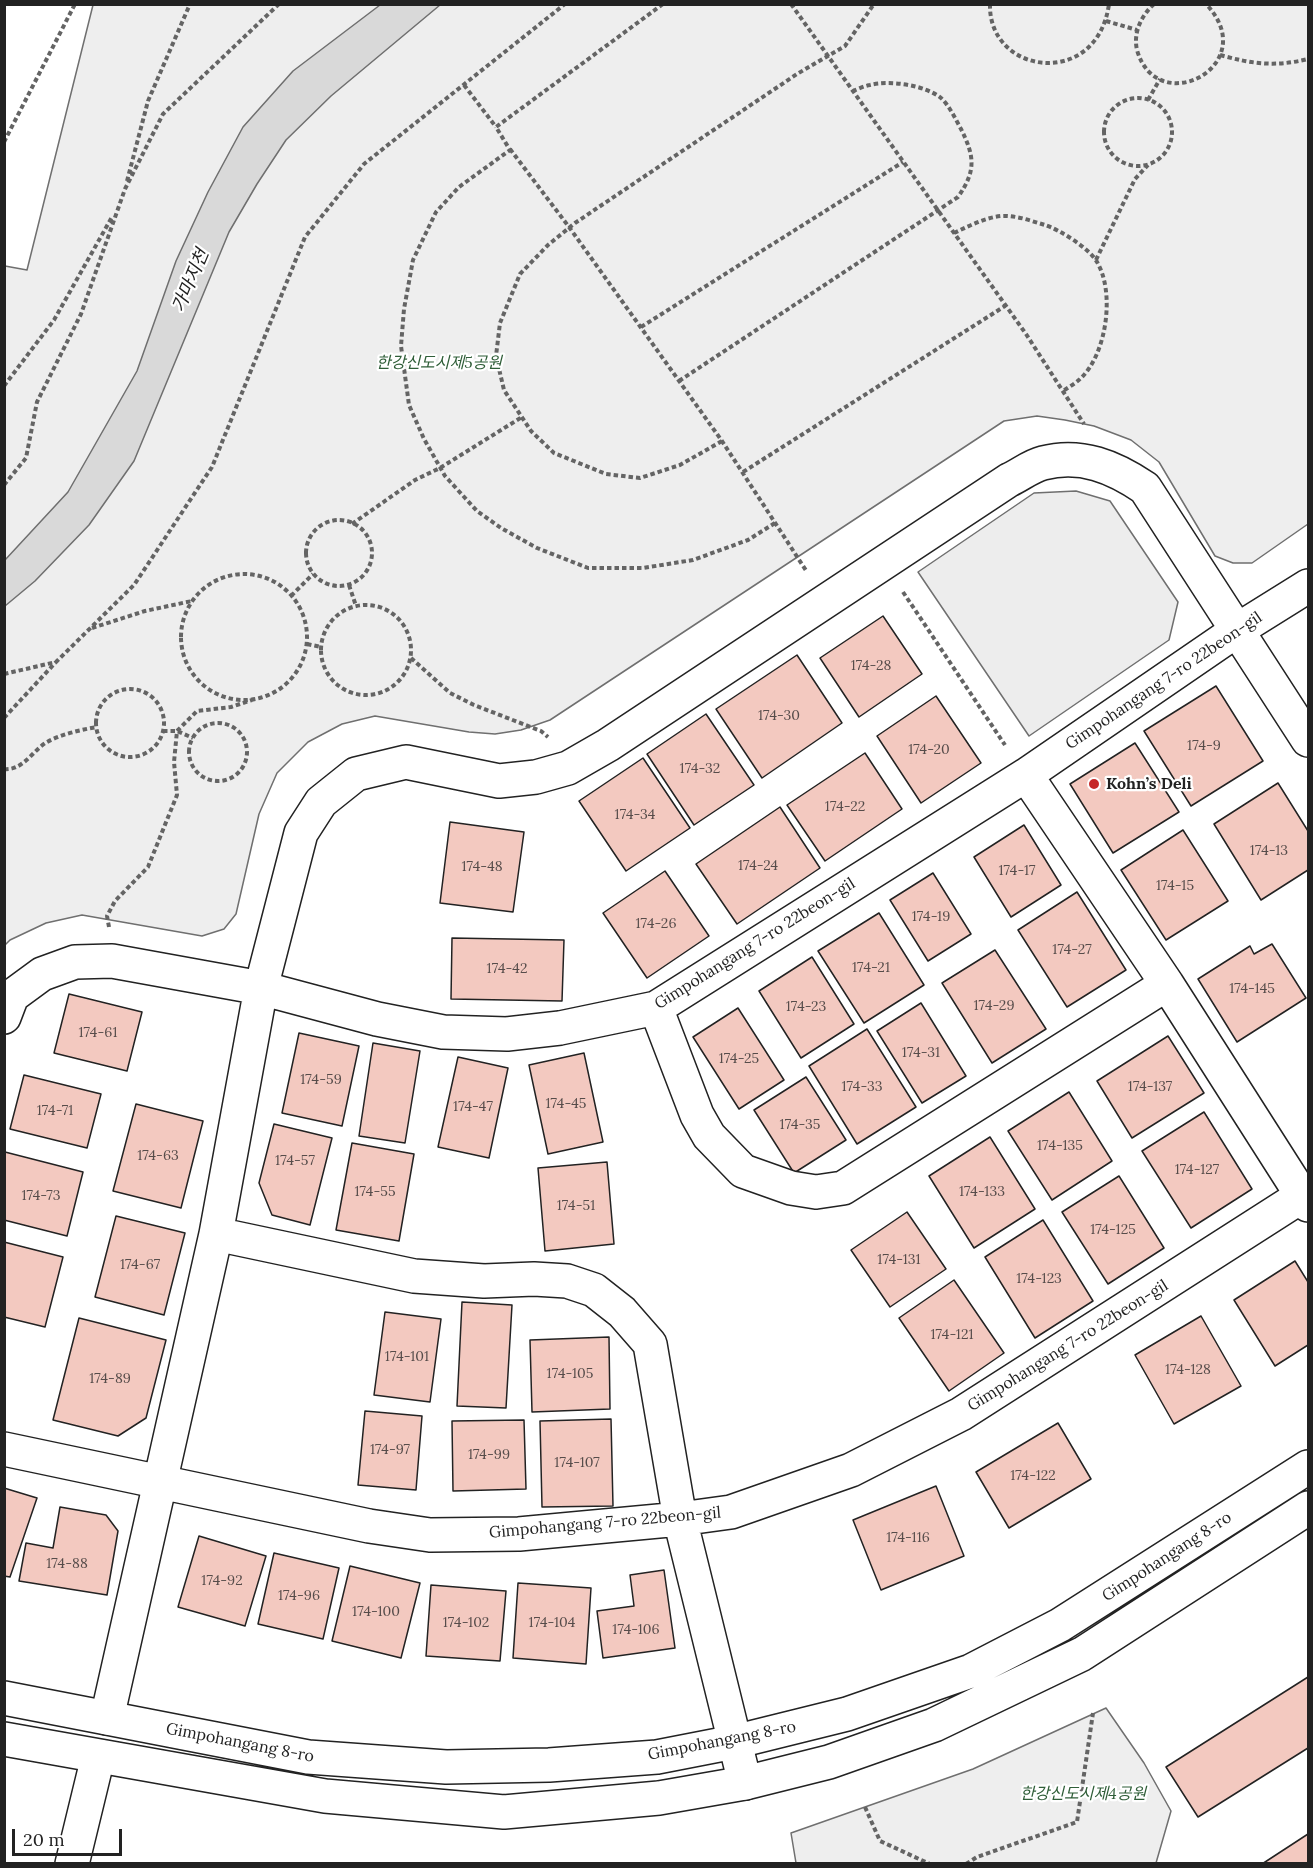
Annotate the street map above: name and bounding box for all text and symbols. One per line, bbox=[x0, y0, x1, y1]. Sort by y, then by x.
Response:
water label: 가마지천 bbox=[168, 246, 214, 316]
park label: 한강신도시제5공원 bbox=[376, 353, 502, 373]
street label: Gimpohangang 7-ro 22beon-gil bbox=[1062, 608, 1266, 754]
house number: 174-28 bbox=[851, 658, 891, 674]
house number: 174-30 bbox=[758, 708, 800, 724]
house number: 174-9 bbox=[1187, 738, 1221, 754]
house number: 174-20 bbox=[908, 742, 950, 758]
house number: 174-32 bbox=[680, 761, 720, 777]
place label: Kohn’s Deli bbox=[1106, 774, 1192, 794]
marker: Kohn’s Deli bbox=[1087, 777, 1101, 791]
house number: 174-22 bbox=[825, 799, 865, 815]
house number: 174-34 bbox=[615, 807, 655, 823]
house number: 174-13 bbox=[1250, 843, 1288, 859]
house number: 174-24 bbox=[738, 858, 778, 874]
house number: 174-48 bbox=[461, 859, 503, 875]
house number: 174-17 bbox=[999, 863, 1035, 879]
street label: Gimpohangang 7-ro 22beon-gil bbox=[651, 874, 859, 1014]
house number: 174-15 bbox=[1156, 878, 1194, 894]
house number: 174-19 bbox=[912, 909, 950, 925]
house number: 174-26 bbox=[636, 916, 676, 932]
house number: 174-27 bbox=[1052, 942, 1092, 958]
house number: 174-21 bbox=[852, 960, 890, 976]
house number: 174-42 bbox=[487, 961, 527, 977]
house number: 174-145 bbox=[1229, 981, 1275, 997]
house number: 174-29 bbox=[974, 998, 1014, 1014]
house number: 174-23 bbox=[786, 999, 826, 1015]
house number: 174-61 bbox=[79, 1025, 117, 1041]
house number: 174-31 bbox=[902, 1045, 940, 1061]
house number: 174-25 bbox=[719, 1051, 759, 1067]
house number: 174-59 bbox=[300, 1072, 342, 1088]
house number: 174-33 bbox=[841, 1079, 883, 1095]
house number: 174-137 bbox=[1128, 1079, 1172, 1095]
house number: 174-45 bbox=[545, 1096, 587, 1112]
house number: 174-47 bbox=[453, 1099, 493, 1115]
house number: 174-71 bbox=[37, 1103, 73, 1119]
house number: 174-35 bbox=[780, 1117, 820, 1133]
house number: 174-135 bbox=[1037, 1138, 1083, 1154]
house number: 174-63 bbox=[137, 1148, 179, 1164]
house number: 174-57 bbox=[275, 1153, 315, 1169]
house number: 174-127 bbox=[1175, 1162, 1219, 1178]
house number: 174-55 bbox=[354, 1184, 396, 1200]
house number: 174-133 bbox=[959, 1184, 1005, 1200]
house number: 174-73 bbox=[21, 1188, 61, 1204]
house number: 174-51 bbox=[557, 1198, 595, 1214]
house number: 174-125 bbox=[1090, 1222, 1136, 1238]
house number: 174-131 bbox=[877, 1252, 921, 1268]
house number: 174-67 bbox=[120, 1257, 160, 1273]
house number: 174-123 bbox=[1016, 1271, 1062, 1287]
street label: Gimpohangang 7-ro 22beon-gil bbox=[964, 1276, 1172, 1416]
house number: 174-121 bbox=[930, 1327, 974, 1343]
house number: 174-101 bbox=[385, 1349, 429, 1365]
house number: 174-128 bbox=[1165, 1362, 1211, 1378]
house number: 174-105 bbox=[547, 1366, 593, 1382]
house number: 174-89 bbox=[89, 1371, 131, 1387]
house number: 174-97 bbox=[370, 1442, 410, 1458]
house number: 174-99 bbox=[468, 1447, 510, 1463]
house number: 174-107 bbox=[554, 1455, 600, 1471]
house number: 174-122 bbox=[1010, 1468, 1056, 1484]
street label: Gimpohangang 7-ro 22beon-gil bbox=[488, 1503, 722, 1543]
street label: Gimpohangang 8-ro bbox=[1099, 1508, 1235, 1606]
house number: 174-116 bbox=[886, 1530, 930, 1546]
house number: 174-88 bbox=[46, 1556, 88, 1572]
house number: 174-92 bbox=[201, 1573, 243, 1589]
house number: 174-96 bbox=[278, 1588, 320, 1604]
house number: 174-100 bbox=[352, 1604, 400, 1620]
house number: 174-102 bbox=[443, 1615, 489, 1631]
house number: 174-104 bbox=[529, 1615, 575, 1631]
house number: 174-106 bbox=[612, 1622, 660, 1638]
street label: Gimpohangang 8-ro bbox=[646, 1717, 798, 1765]
street label: Gimpohangang 8-ro bbox=[164, 1719, 316, 1767]
park label: 한강신도시제4공원 bbox=[1020, 1784, 1146, 1804]
scale bar bbox=[15, 1817, 124, 1855]
text: 20 m bbox=[23, 1828, 65, 1851]

